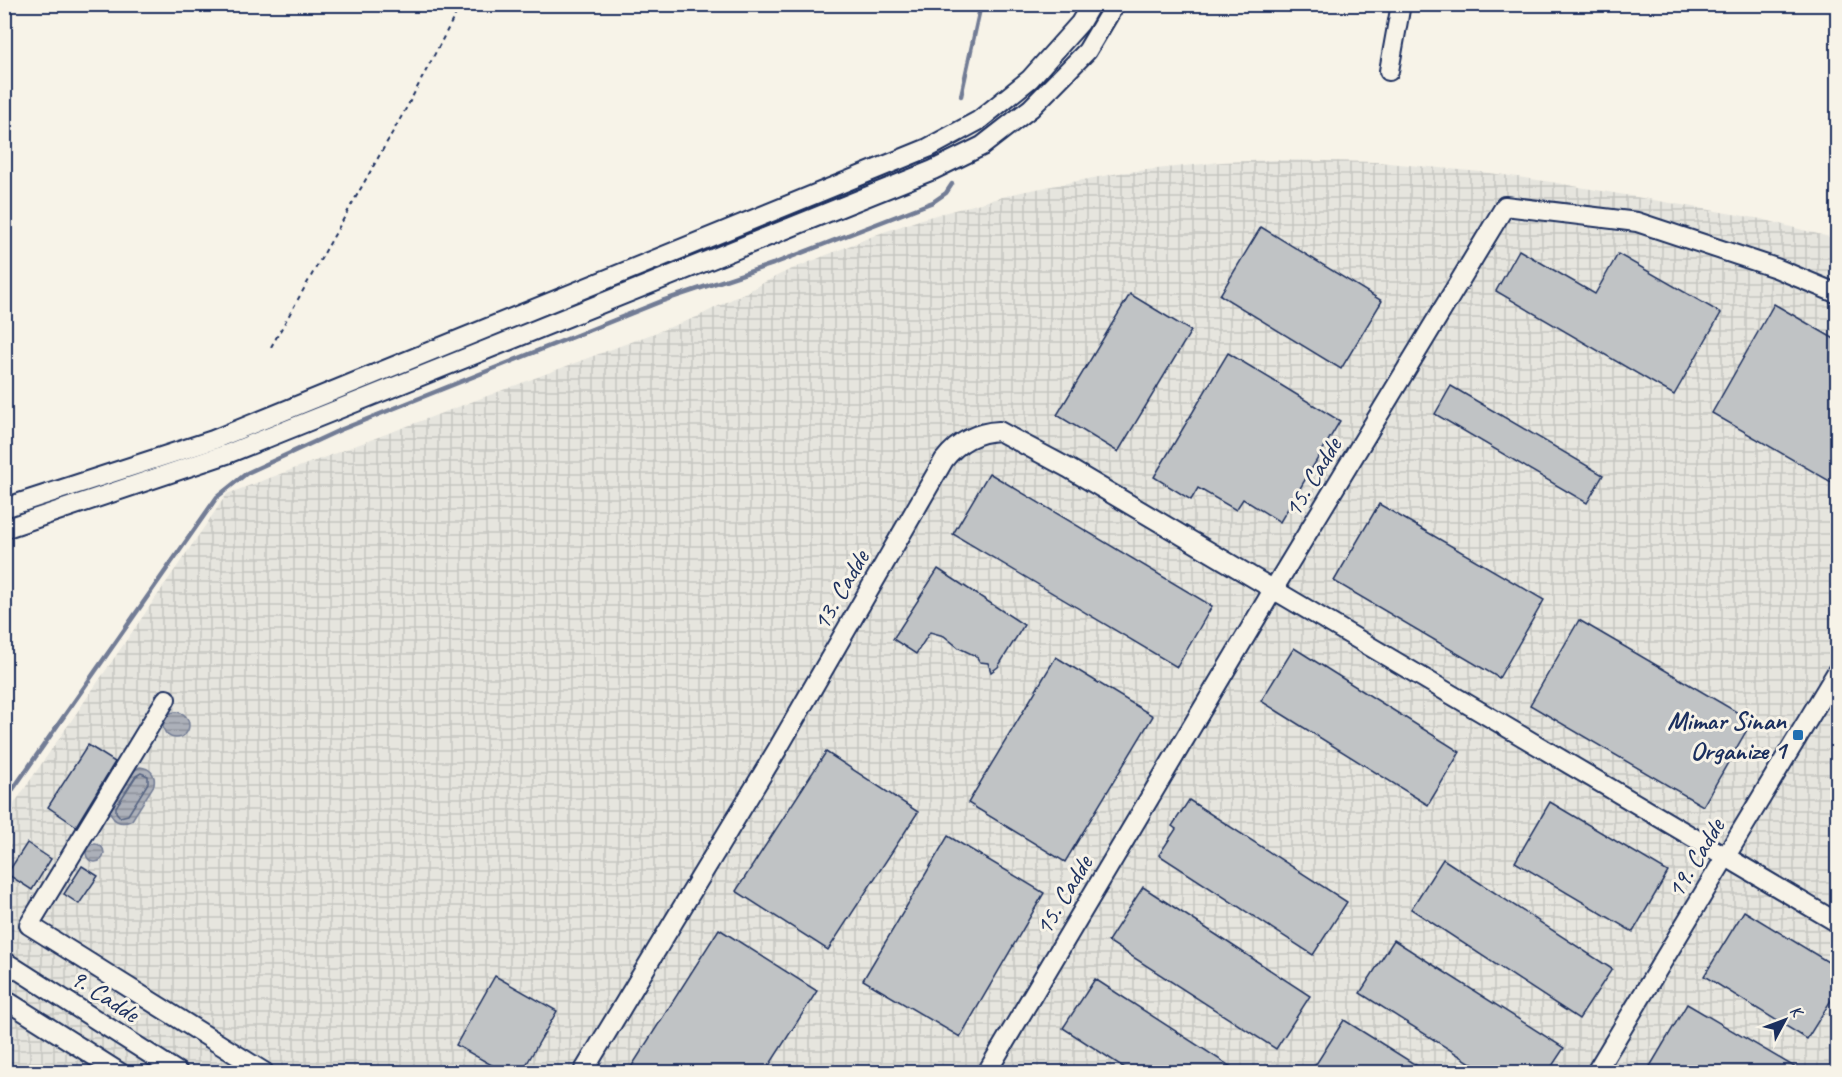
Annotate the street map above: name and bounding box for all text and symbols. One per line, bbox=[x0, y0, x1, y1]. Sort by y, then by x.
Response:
street label: 15. Cadde bbox=[1276, 430, 1350, 523]
street label: 13. Cadde bbox=[804, 543, 877, 636]
place label: Mimar Sinan Organize 1 bbox=[1667, 704, 1789, 767]
marker: Mimar Sinan Organize 1 bbox=[1791, 728, 1805, 742]
street label: 19. Cadde bbox=[1659, 811, 1733, 904]
street label: 15. Cadde bbox=[1027, 848, 1101, 941]
street label: 9. Cadde bbox=[64, 961, 147, 1031]
north arrow bbox=[1755, 990, 1815, 1050]
text: K bbox=[1785, 1001, 1808, 1023]

